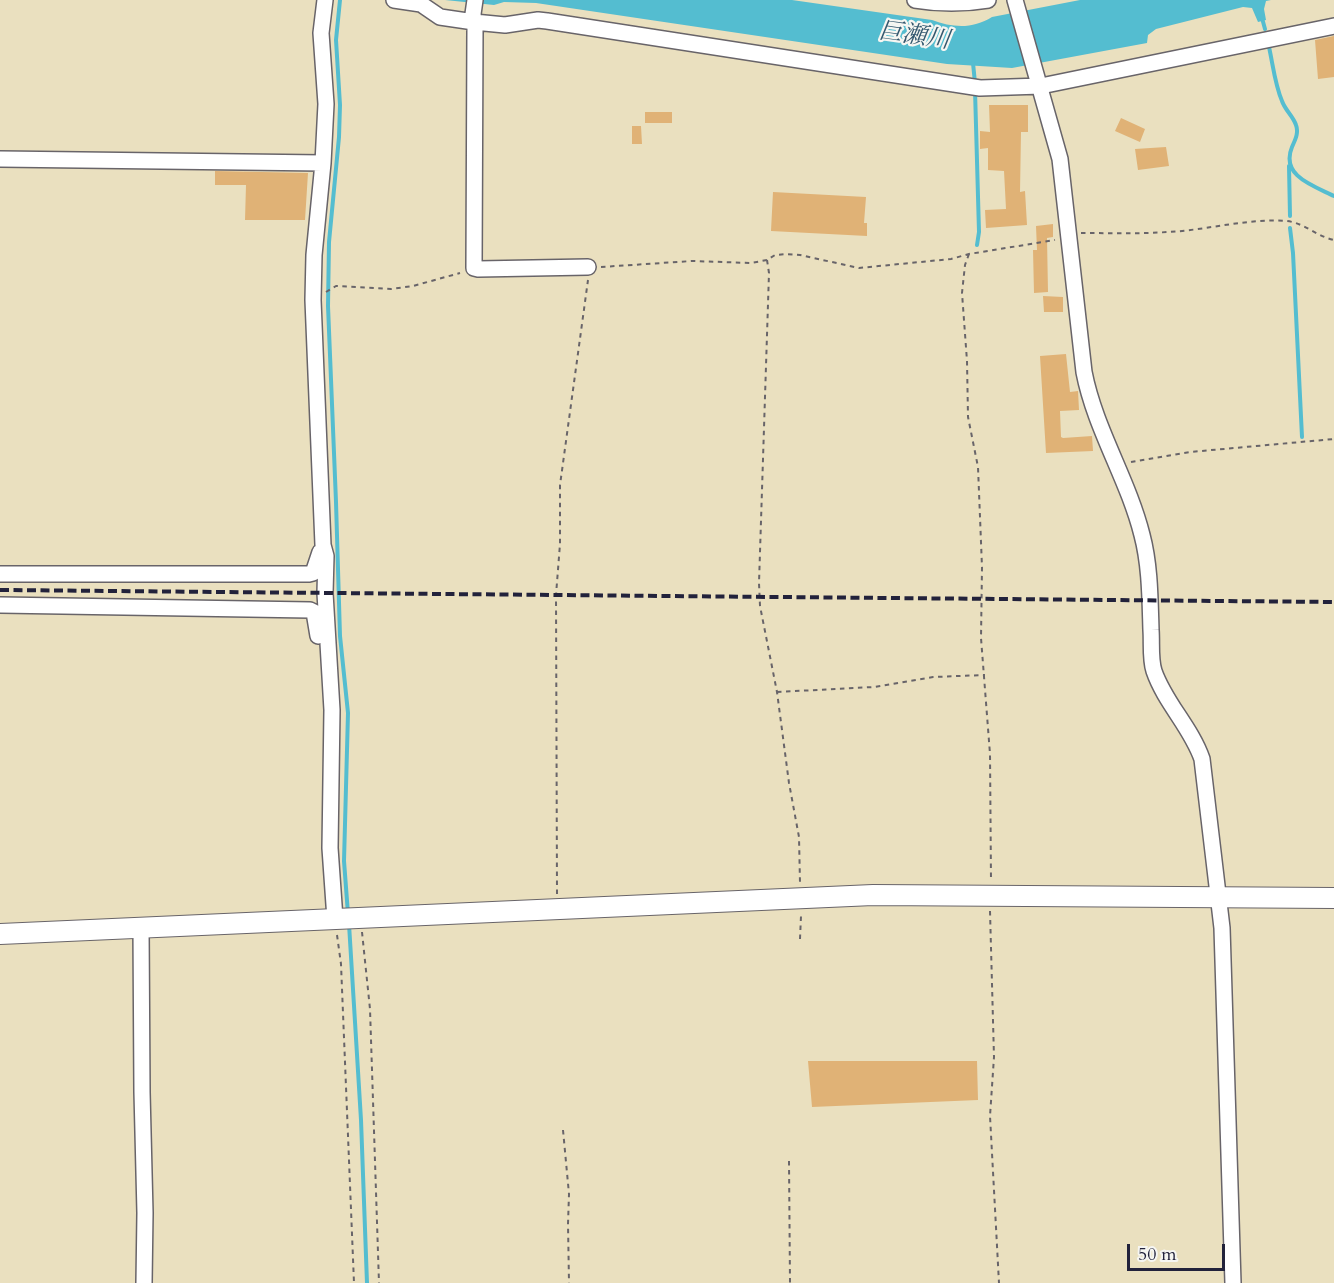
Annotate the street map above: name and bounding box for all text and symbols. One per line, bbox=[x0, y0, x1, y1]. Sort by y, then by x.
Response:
water label: 巨瀬川 bbox=[876, 18, 952, 56]
scale bar bbox=[1130, 1232, 1228, 1270]
text: 50 m bbox=[1138, 1242, 1177, 1267]

